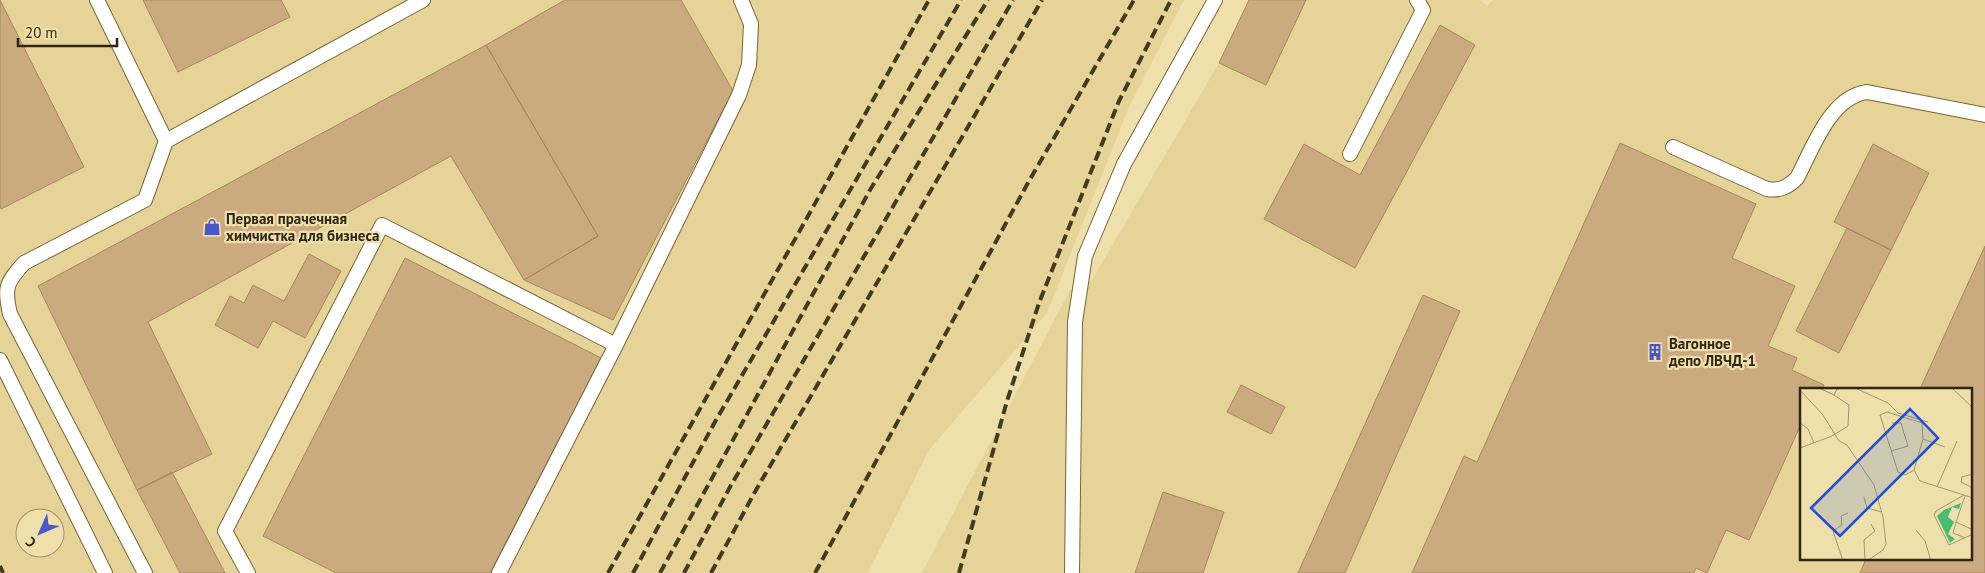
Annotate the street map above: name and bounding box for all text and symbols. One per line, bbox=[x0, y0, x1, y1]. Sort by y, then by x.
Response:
scale bar bbox=[18, 15, 116, 47]
text: 20 m bbox=[25, 23, 58, 42]
place label: Первая прачечная химчистка для бизнеса bbox=[226, 209, 379, 245]
shop icon: Первая прачечная химчистка для бизнеса bbox=[202, 217, 222, 237]
place label: Вагонное депо ЛВЧД-1 bbox=[1668, 334, 1756, 370]
building icon: Вагонное депо ЛВЧД-1 bbox=[1645, 342, 1665, 362]
inset map bbox=[1800, 388, 1972, 560]
north arrow bbox=[15, 508, 65, 558]
text: С bbox=[22, 533, 40, 551]

